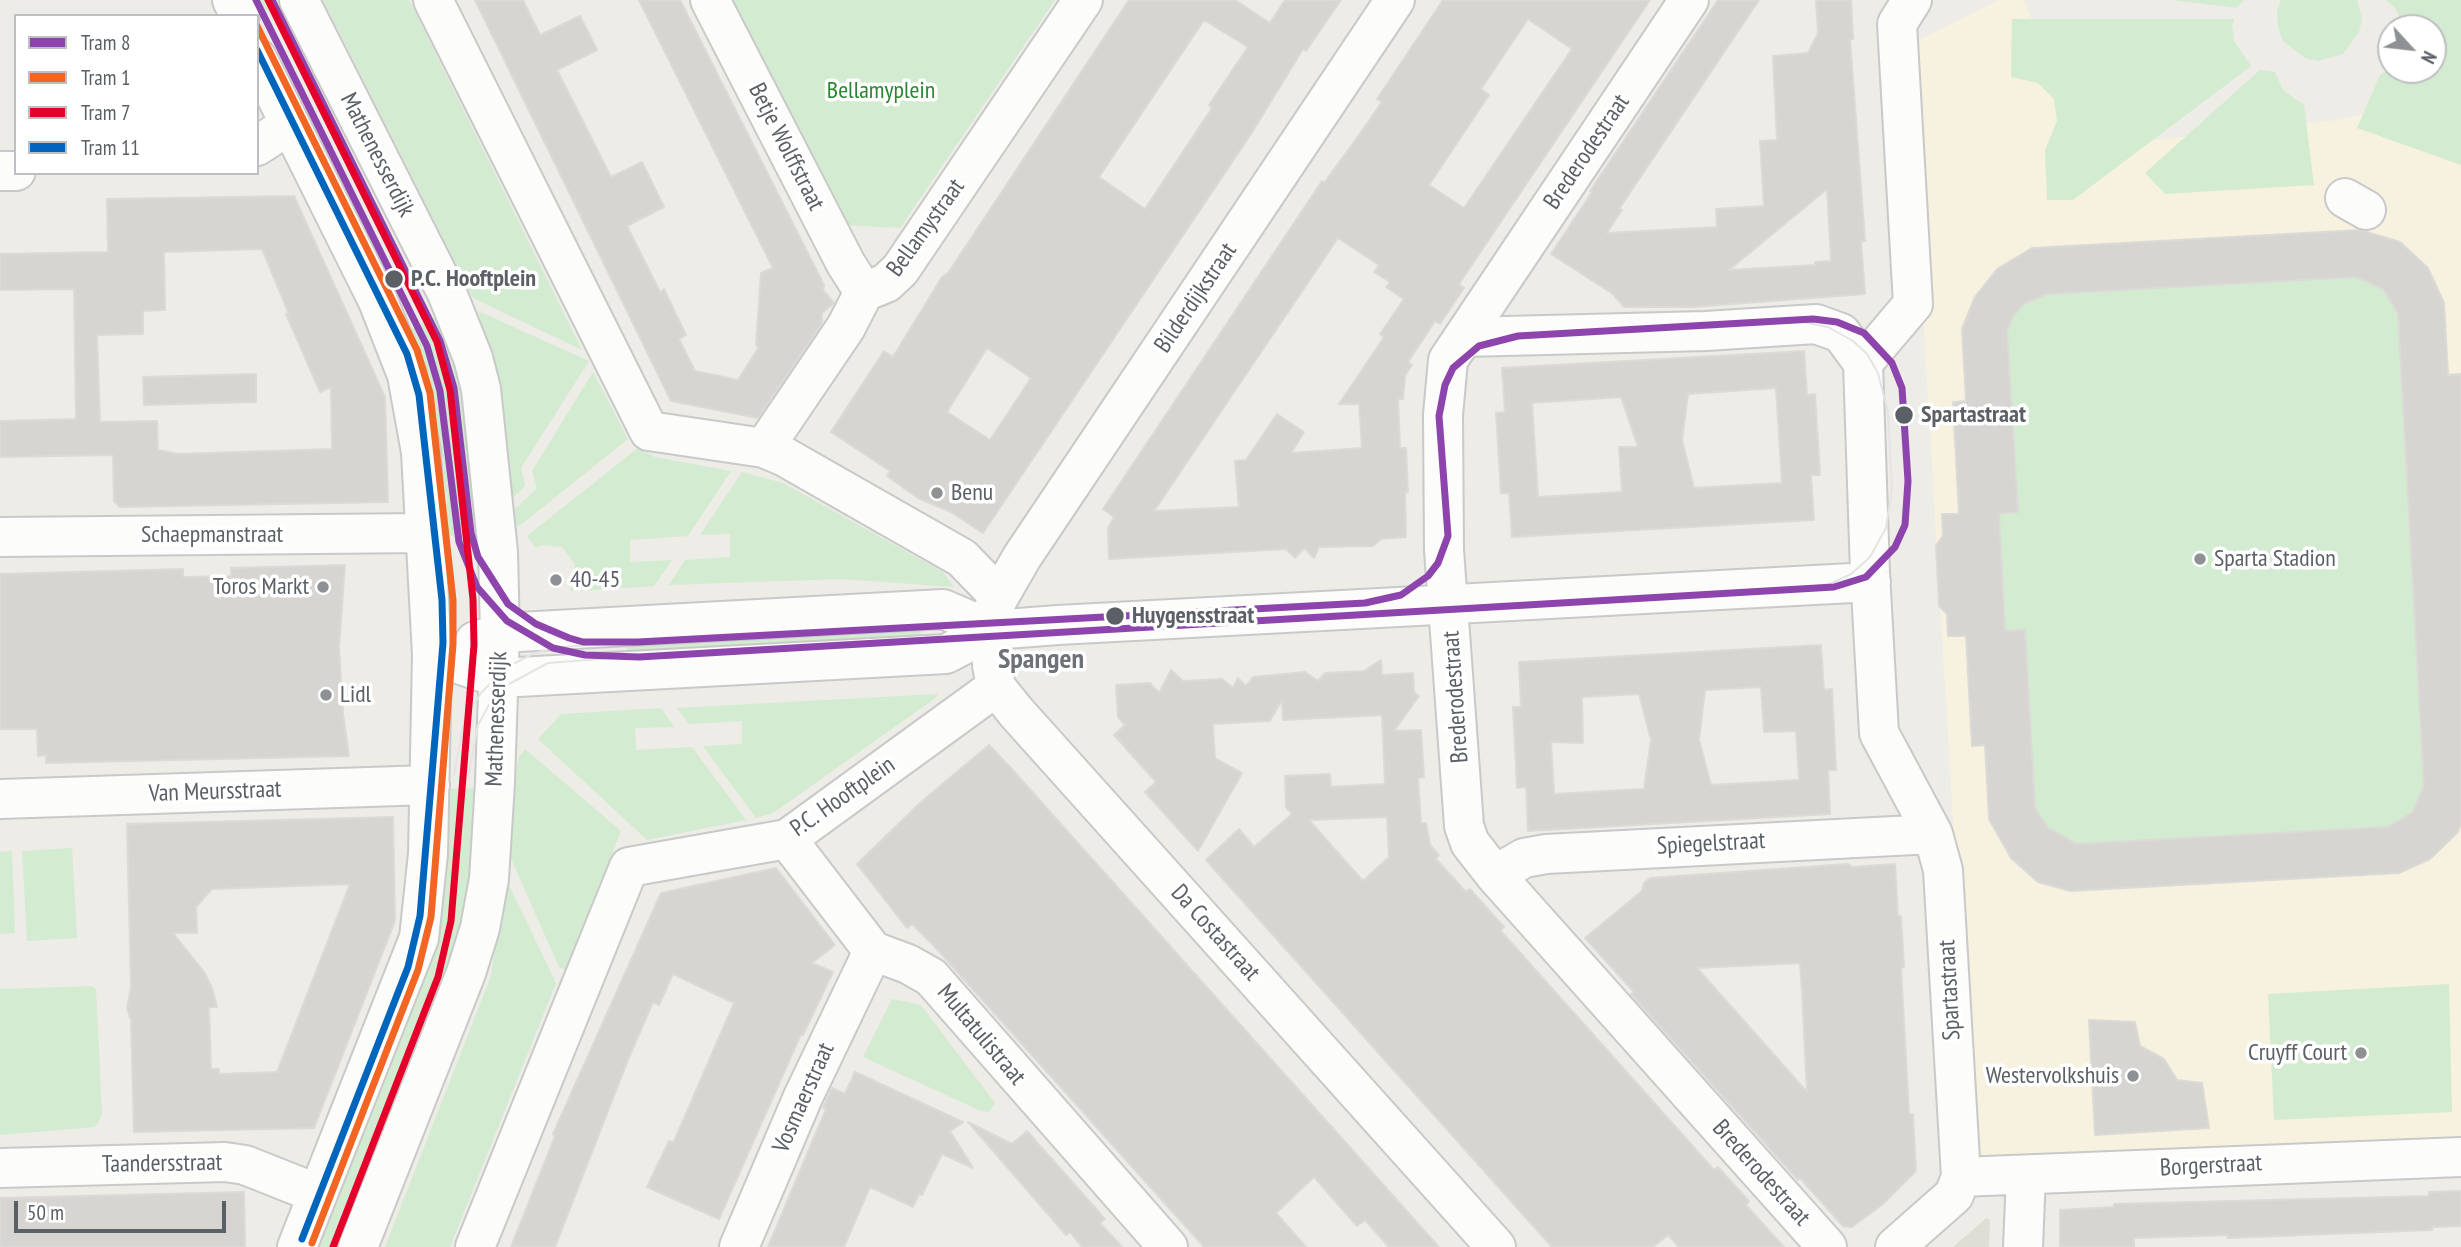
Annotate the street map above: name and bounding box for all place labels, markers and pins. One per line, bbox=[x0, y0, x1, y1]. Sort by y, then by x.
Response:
place label: P.C. Hooftplein bbox=[411, 265, 536, 293]
marker: P.C. Hooftplein bbox=[383, 268, 405, 290]
place label: Spartastraat bbox=[1921, 401, 2026, 429]
marker: Spartastraat bbox=[1893, 404, 1915, 426]
place label: Benu bbox=[951, 479, 993, 507]
marker: Benu bbox=[929, 485, 945, 501]
place label: Sparta Stadion bbox=[2214, 545, 2336, 573]
marker: Sparta Stadion bbox=[2192, 551, 2208, 567]
place label: 40-45 bbox=[570, 566, 620, 594]
marker: 40-45 bbox=[548, 572, 564, 588]
place label: Toros Markt bbox=[213, 573, 309, 601]
marker: Toros Markt bbox=[315, 579, 331, 595]
place label: Huygensstraat bbox=[1132, 602, 1254, 630]
marker: Huygensstraat bbox=[1104, 605, 1126, 627]
place label: Lidl bbox=[340, 681, 371, 709]
marker: Lidl bbox=[318, 687, 334, 703]
place label: Cruyff Court bbox=[2248, 1039, 2347, 1067]
marker: Cruyff Court bbox=[2353, 1045, 2369, 1061]
place label: Westervolkshuis bbox=[1986, 1062, 2119, 1090]
marker: Westervolkshuis bbox=[2125, 1068, 2141, 1084]

